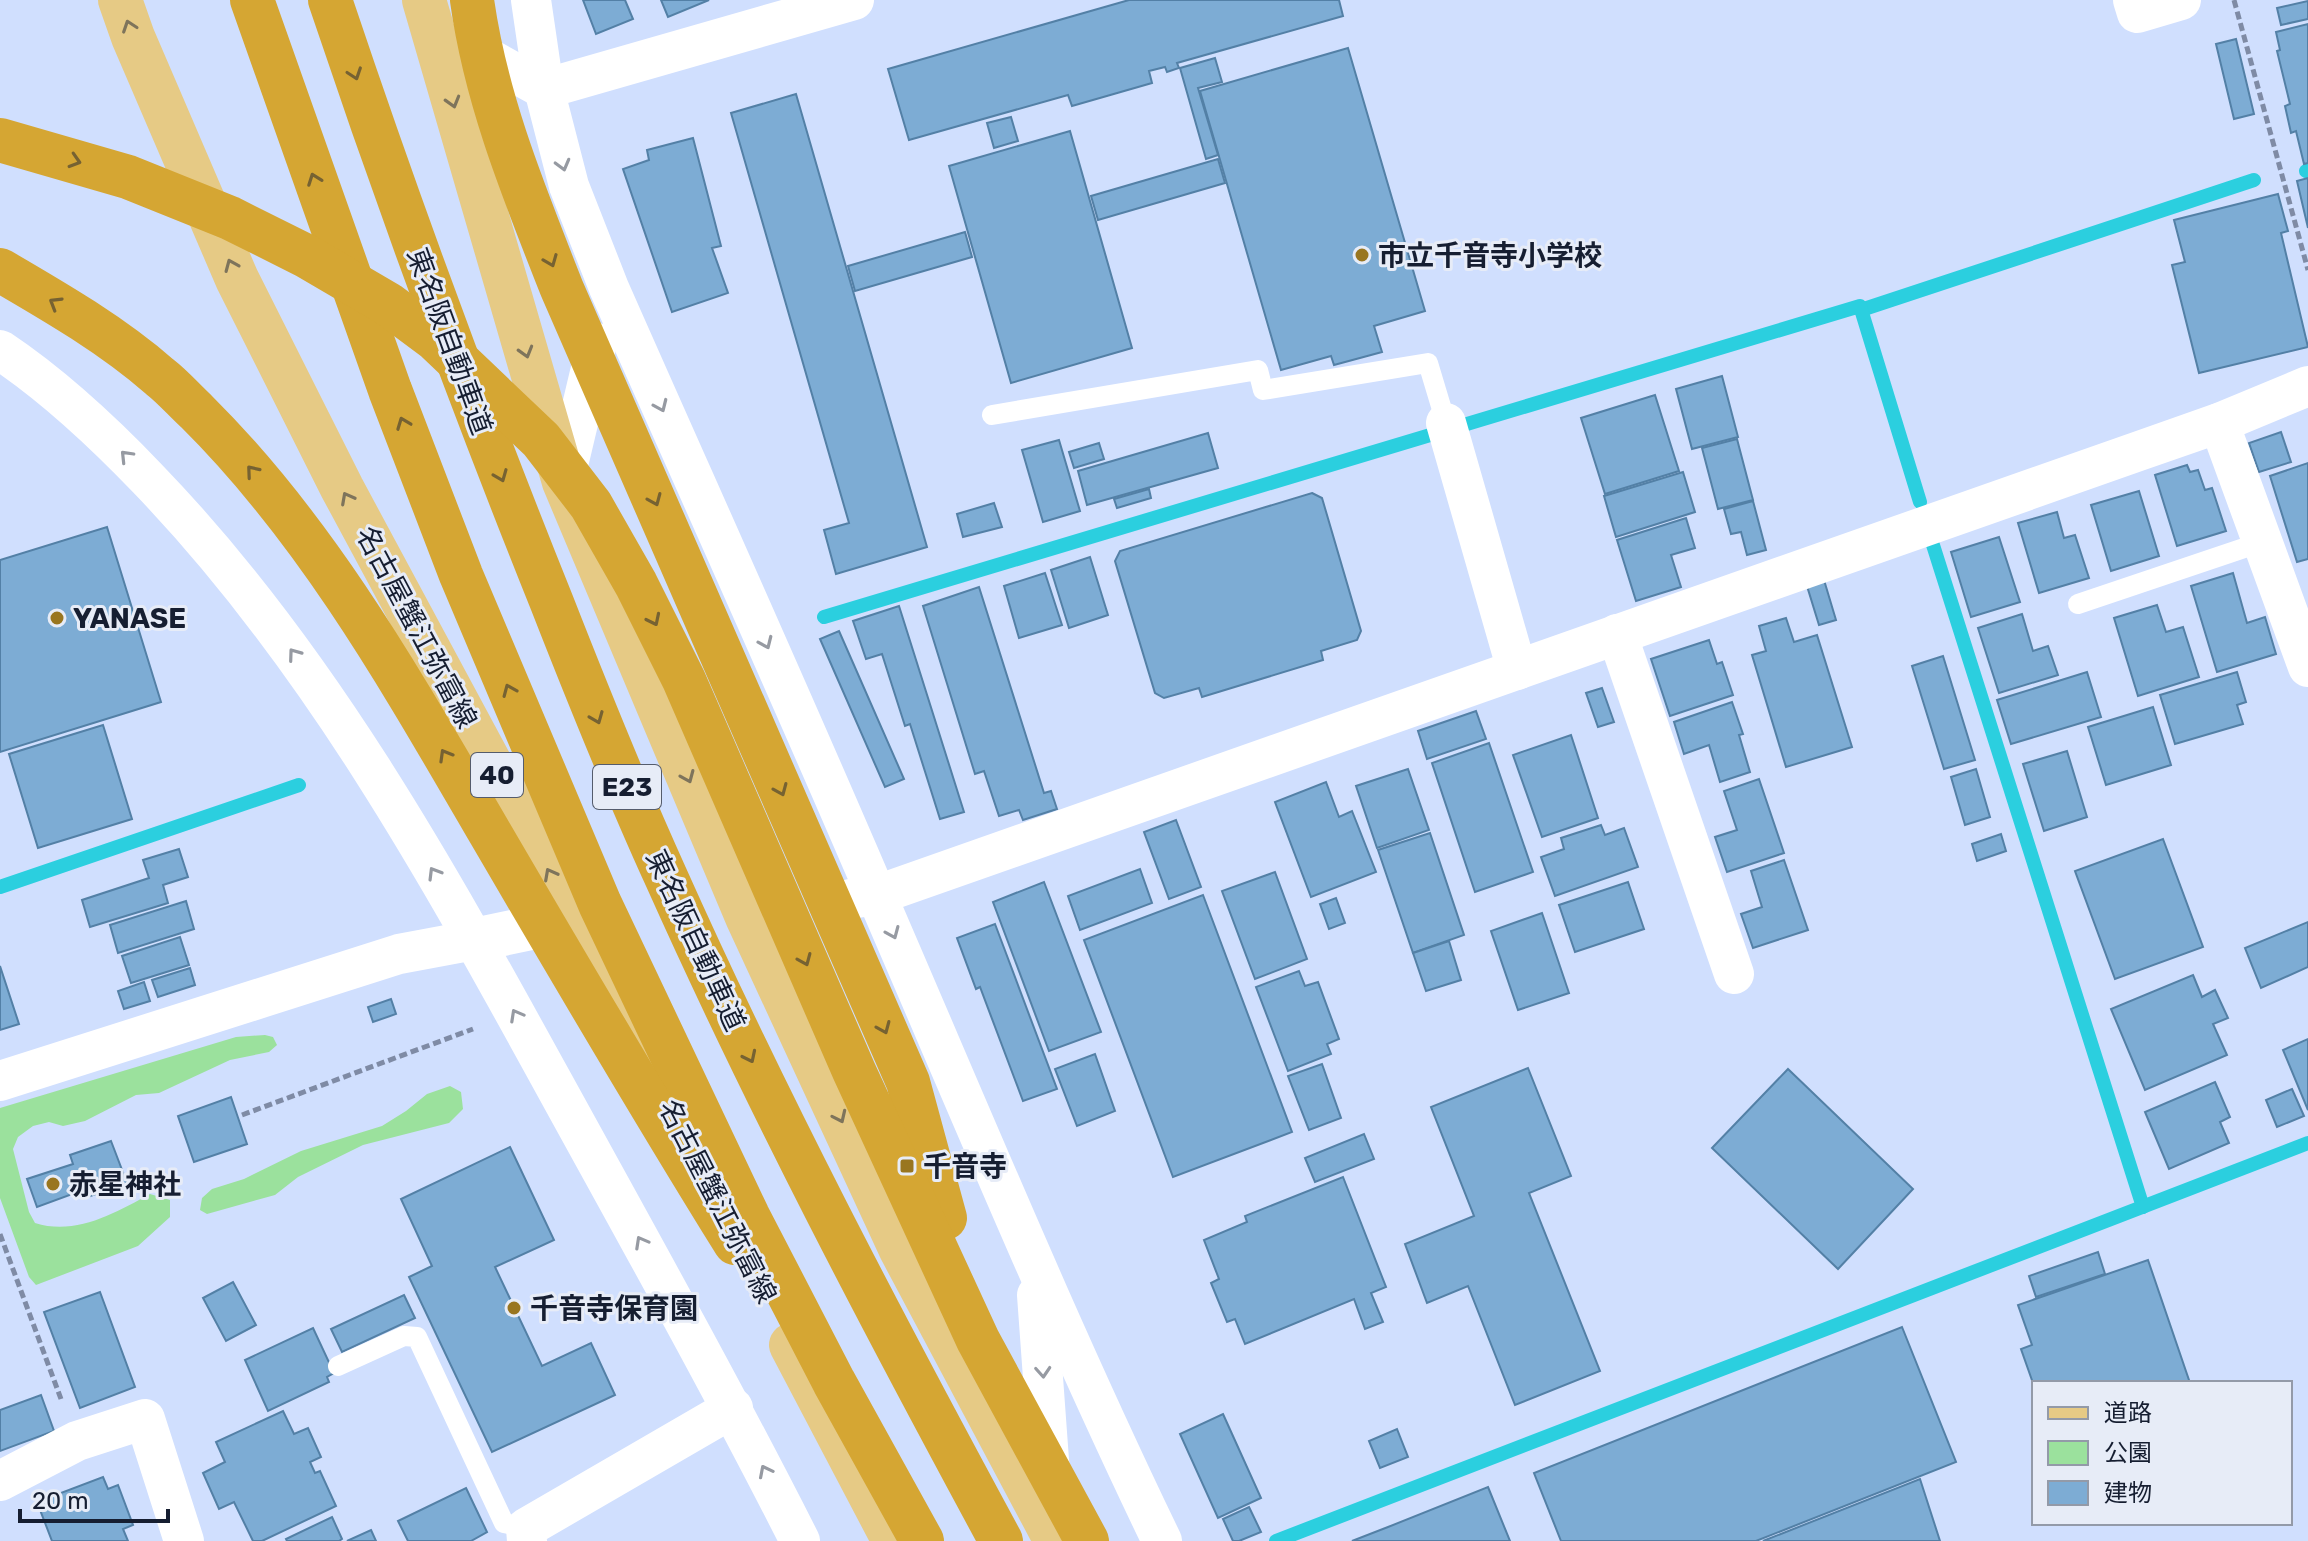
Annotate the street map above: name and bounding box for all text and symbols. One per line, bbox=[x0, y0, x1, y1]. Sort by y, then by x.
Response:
one-way arrow bbox=[122, 20, 138, 34]
one-way arrow bbox=[345, 66, 361, 80]
one-way arrow bbox=[444, 95, 460, 109]
one-way arrow bbox=[67, 152, 81, 168]
one-way arrow bbox=[554, 157, 571, 171]
one-way arrow bbox=[307, 172, 324, 186]
place label: 市立千音寺小学校 bbox=[1378, 239, 1602, 272]
street label: 東名阪自動車道 bbox=[401, 243, 499, 439]
marker: 市立千音寺小学校 bbox=[1353, 246, 1371, 264]
one-way arrow bbox=[542, 253, 558, 267]
one-way arrow bbox=[225, 259, 241, 273]
one-way arrow bbox=[49, 297, 64, 313]
one-way arrow bbox=[517, 344, 533, 358]
one-way arrow bbox=[651, 397, 667, 412]
one-way arrow bbox=[396, 417, 412, 431]
one-way arrow bbox=[121, 451, 135, 465]
one-way arrow bbox=[247, 466, 262, 480]
one-way arrow bbox=[491, 468, 508, 482]
one-way arrow bbox=[341, 492, 357, 506]
one-way arrow bbox=[645, 492, 661, 506]
street label: 名古屋蟹江弥富線 bbox=[349, 521, 484, 734]
place label: YANASE bbox=[73, 602, 186, 635]
marker: YANASE bbox=[48, 609, 66, 627]
one-way arrow bbox=[645, 612, 660, 627]
one-way arrow bbox=[756, 635, 772, 650]
one-way arrow bbox=[289, 649, 304, 663]
one-way arrow bbox=[503, 684, 519, 699]
one-way arrow bbox=[588, 710, 604, 724]
one-way arrow bbox=[439, 749, 455, 764]
road number: 40 bbox=[471, 753, 523, 797]
road number: E23 bbox=[593, 765, 661, 809]
one-way arrow bbox=[679, 769, 695, 783]
one-way arrow bbox=[771, 782, 787, 796]
street label: 東名阪自動車道 bbox=[639, 844, 752, 1036]
one-way arrow bbox=[429, 867, 444, 882]
one-way arrow bbox=[545, 868, 560, 883]
one-way arrow bbox=[883, 925, 899, 939]
one-way arrow bbox=[796, 952, 812, 966]
one-way arrow bbox=[510, 1009, 526, 1023]
one-way arrow bbox=[875, 1020, 891, 1034]
one-way arrow bbox=[740, 1048, 756, 1063]
street label: 名古屋蟹江弥富線 bbox=[652, 1094, 783, 1309]
one-way arrow bbox=[830, 1108, 846, 1123]
place label: 千音寺 bbox=[923, 1150, 1007, 1183]
marker: 千音寺 bbox=[898, 1157, 916, 1175]
place label: 赤星神社 bbox=[69, 1168, 181, 1201]
marker: 赤星神社 bbox=[44, 1175, 62, 1193]
one-way arrow bbox=[636, 1236, 651, 1251]
place label: 千音寺保育園 bbox=[530, 1292, 698, 1325]
marker: 千音寺保育園 bbox=[505, 1299, 523, 1317]
one-way arrow bbox=[1034, 1366, 1051, 1379]
legend bbox=[2032, 1381, 2292, 1525]
text: 道路 bbox=[2104, 1399, 2152, 1427]
text: 公園 bbox=[2104, 1439, 2152, 1467]
one-way arrow bbox=[759, 1465, 774, 1480]
scale bar bbox=[20, 1473, 168, 1523]
text: 建物 bbox=[2104, 1479, 2152, 1507]
text: 20 m bbox=[32, 1487, 89, 1515]

